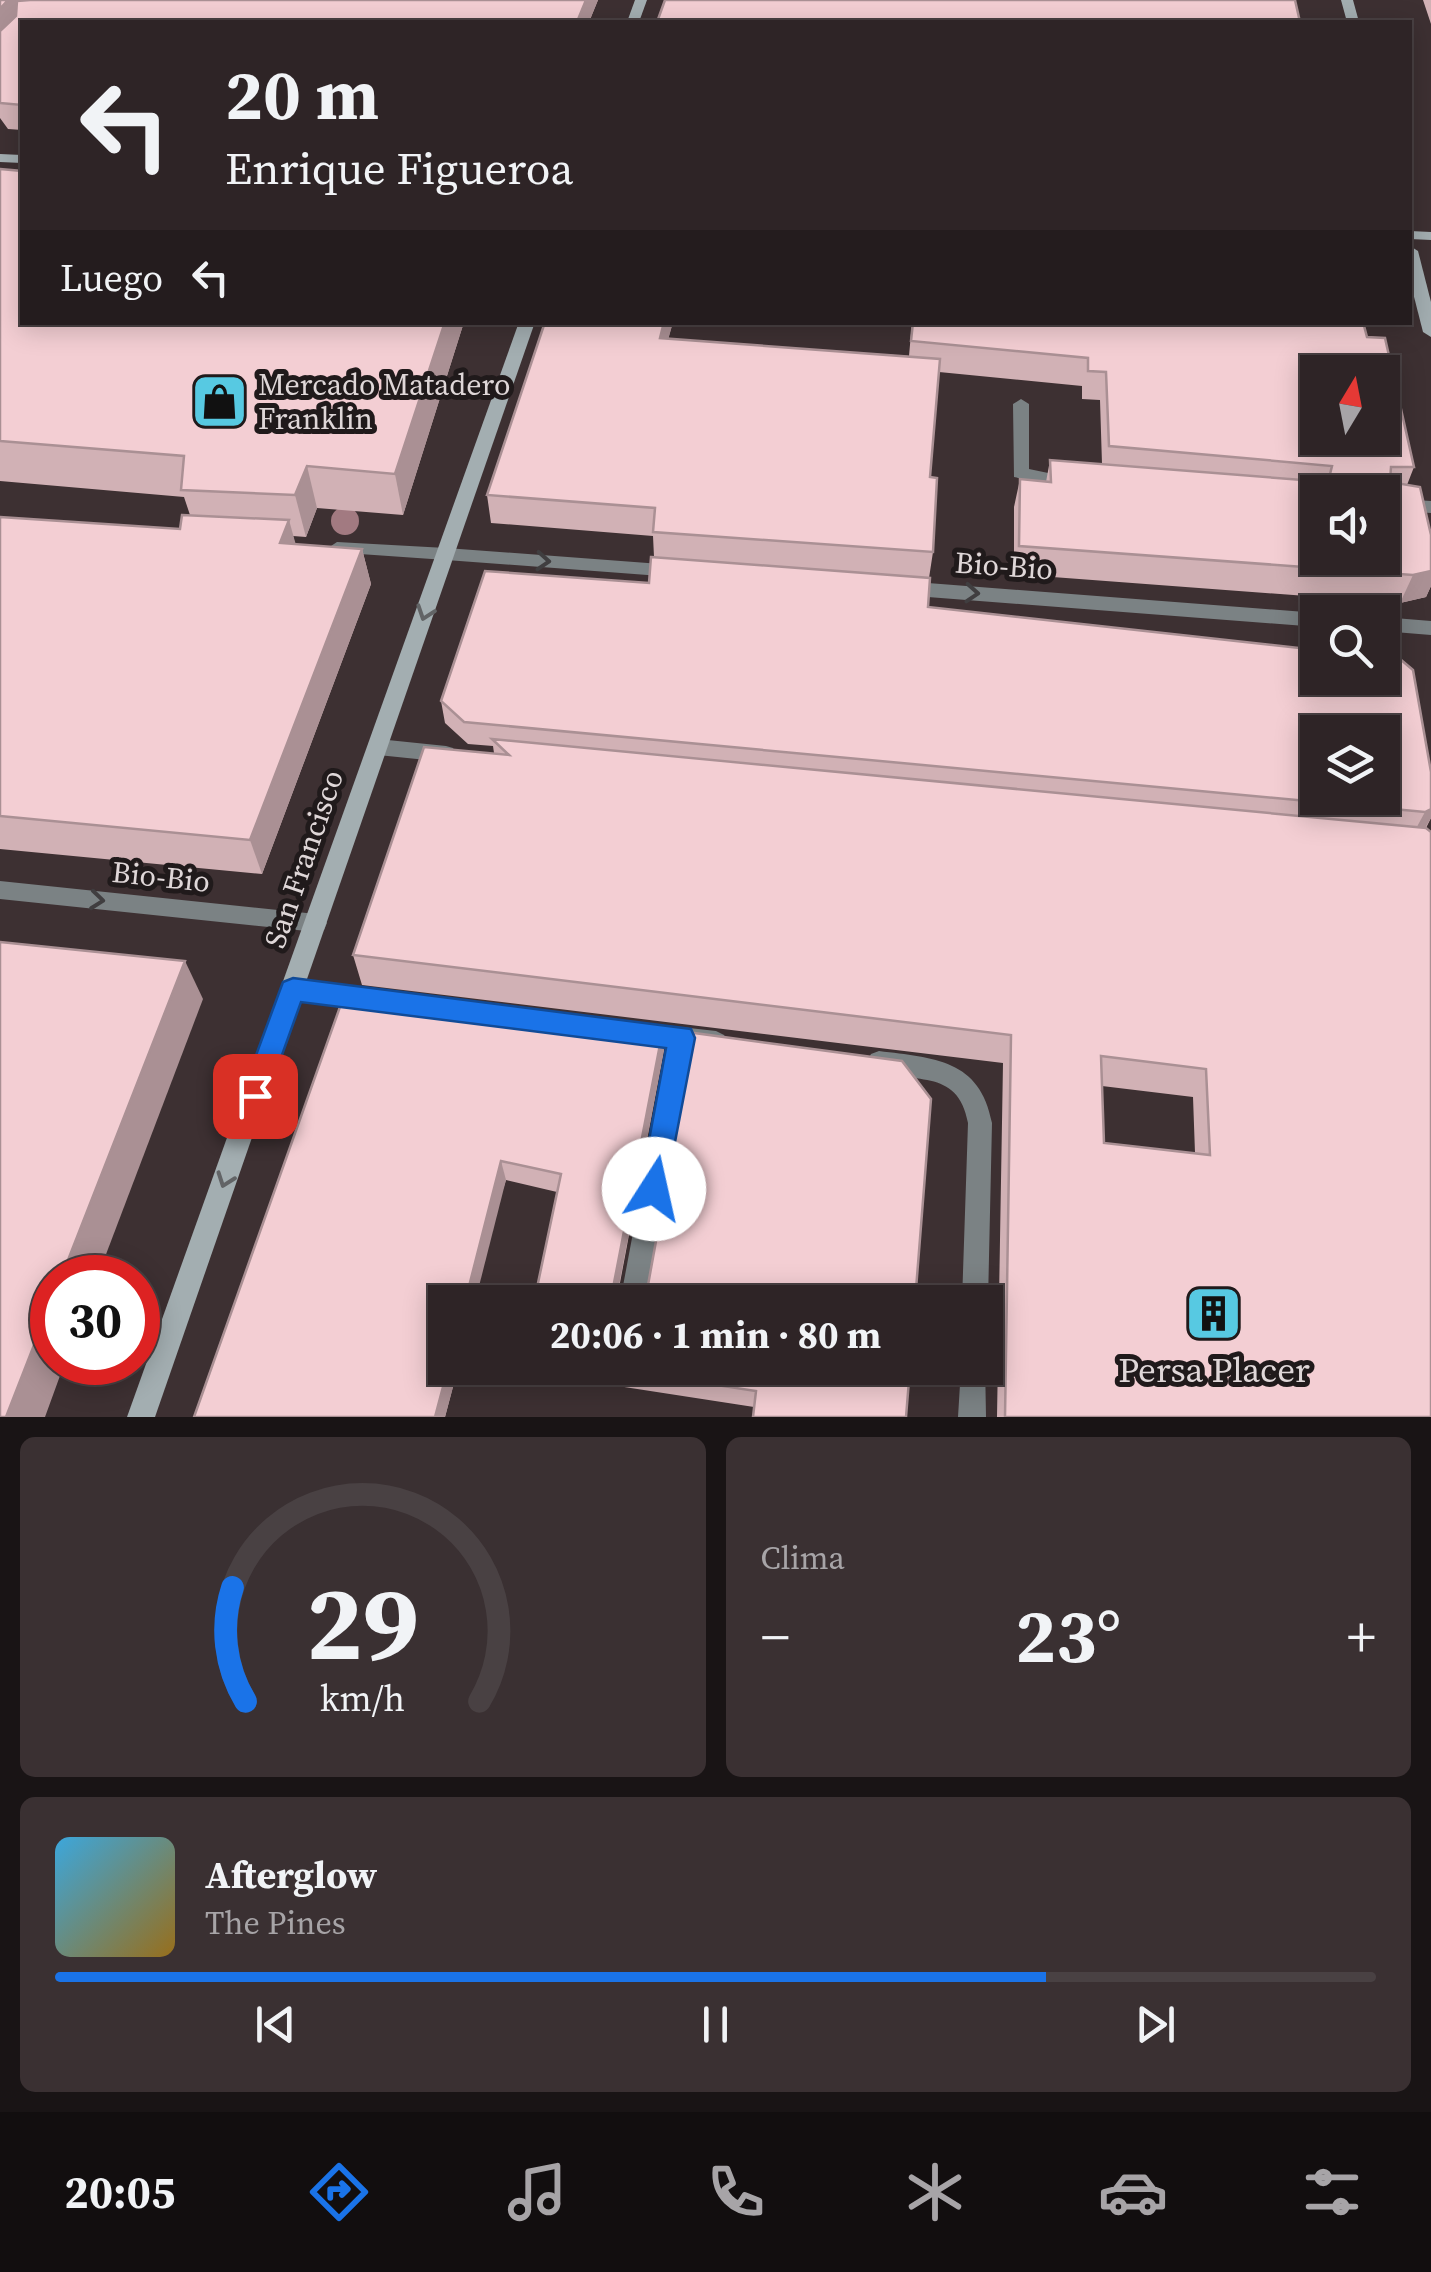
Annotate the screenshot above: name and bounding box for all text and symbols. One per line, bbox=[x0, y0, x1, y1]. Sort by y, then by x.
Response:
text: 20 m bbox=[225, 46, 379, 142]
icon: left bbox=[60, 60, 190, 190]
text: Enrique Figueroa bbox=[225, 137, 573, 199]
icon: left bbox=[183, 250, 238, 305]
text: Luego bbox=[60, 252, 163, 304]
north arrow bbox=[1300, 355, 1400, 455]
map controls bbox=[1300, 355, 1400, 815]
place label: Mercado Matadero Franklin bbox=[258, 364, 510, 439]
shop icon: Mercado Matadero Franklin bbox=[189, 372, 249, 432]
button: sound bbox=[1300, 475, 1400, 575]
street label: Bio-Bio bbox=[954, 542, 1054, 589]
one-way arrow bbox=[536, 550, 552, 571]
one-way arrow bbox=[965, 582, 981, 604]
button: search bbox=[1300, 595, 1400, 695]
one-way arrow bbox=[417, 603, 437, 620]
button: layers bbox=[1300, 715, 1400, 815]
street label: San Francisco bbox=[254, 764, 353, 953]
street label: Bio-Bio bbox=[110, 851, 212, 902]
one-way arrow bbox=[89, 889, 105, 911]
pin bbox=[213, 1054, 298, 1139]
icon: arrive bbox=[228, 1069, 283, 1124]
position arrow bbox=[602, 1137, 706, 1241]
one-way arrow bbox=[216, 1171, 237, 1188]
speed limit sign: 30 bbox=[30, 1255, 160, 1385]
building icon: Persa Placer bbox=[1184, 1284, 1244, 1344]
text: 20:06 · 1 min · 80 m bbox=[550, 1309, 881, 1361]
place label: Persa Placer bbox=[1118, 1346, 1310, 1394]
text: Clima bbox=[761, 1536, 845, 1580]
text: 29 bbox=[306, 1551, 419, 1694]
text: 23° bbox=[1015, 1584, 1121, 1687]
text: − bbox=[761, 1599, 790, 1674]
text: + bbox=[1347, 1599, 1376, 1674]
text: km/h bbox=[320, 1674, 405, 1723]
text: Afterglow bbox=[205, 1849, 377, 1901]
text: The Pines bbox=[205, 1901, 346, 1945]
icon: previous bbox=[248, 1997, 303, 2052]
icon: pause bbox=[688, 1997, 743, 2052]
icon: next bbox=[1128, 1997, 1183, 2052]
icon: directions bbox=[304, 2157, 374, 2227]
icon: music bbox=[502, 2157, 572, 2227]
icon: phone bbox=[701, 2157, 771, 2227]
icon: climate bbox=[900, 2157, 970, 2227]
icon: car bbox=[1098, 2157, 1168, 2227]
icon: filters bbox=[1297, 2157, 1367, 2227]
text: 20:05 bbox=[64, 2161, 175, 2223]

